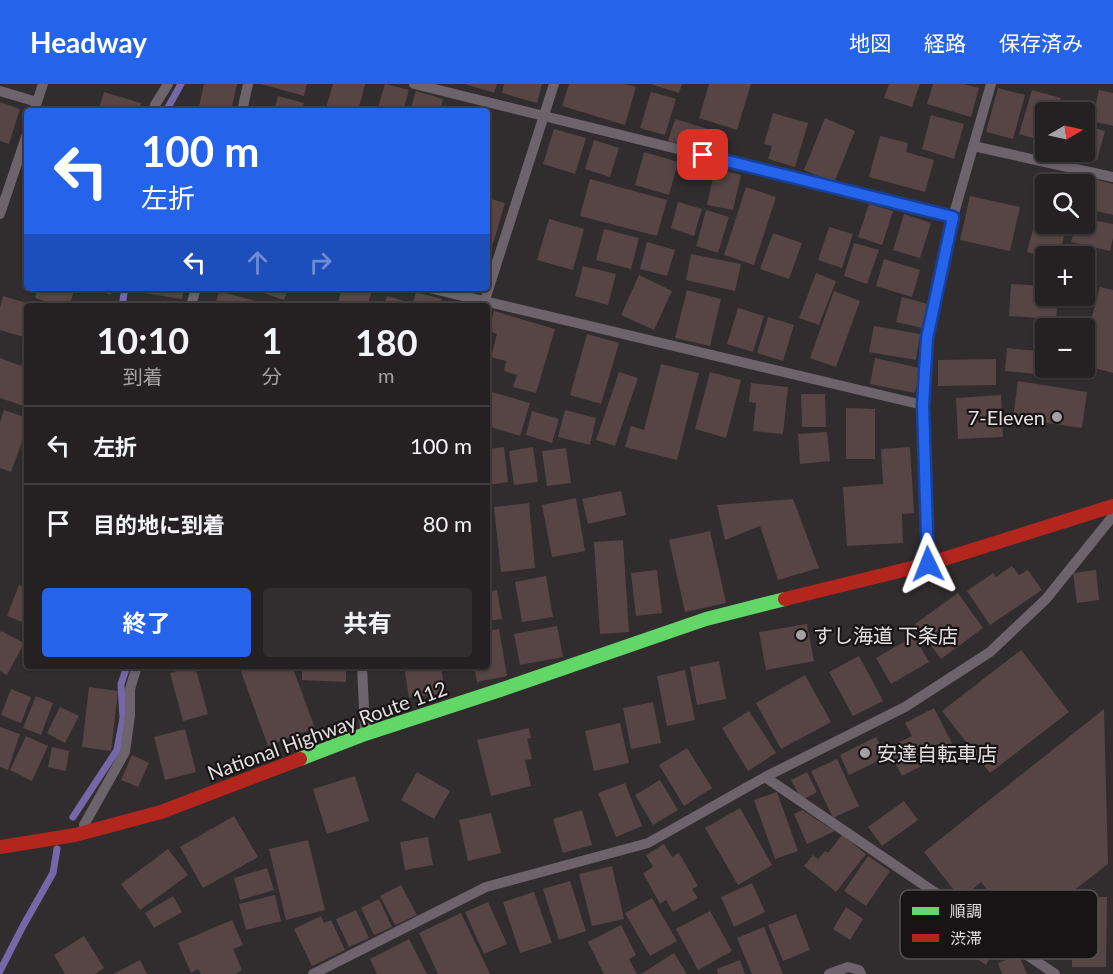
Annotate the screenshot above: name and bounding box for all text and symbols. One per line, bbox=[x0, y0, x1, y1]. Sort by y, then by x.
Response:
text: Headway bbox=[30, 25, 147, 59]
text: 地図 bbox=[849, 30, 891, 55]
text: 経路 bbox=[924, 30, 966, 55]
text: 保存済み bbox=[999, 30, 1083, 55]
north arrow bbox=[1035, 102, 1095, 162]
map controls bbox=[1035, 102, 1095, 378]
text: 100 m bbox=[141, 126, 259, 176]
pin bbox=[677, 129, 728, 180]
icon: left bbox=[42, 132, 120, 210]
icon: arrive bbox=[686, 138, 719, 171]
button: search bbox=[1035, 174, 1095, 234]
text: 左折 bbox=[141, 181, 195, 214]
icon: left bbox=[178, 246, 211, 279]
icon: ahead bbox=[241, 246, 274, 279]
icon: right bbox=[304, 246, 337, 279]
button: + bbox=[1035, 246, 1095, 306]
text: 10:10 bbox=[96, 318, 189, 362]
text: 1 bbox=[262, 318, 283, 362]
button: − bbox=[1035, 318, 1095, 378]
text: 180 bbox=[355, 320, 418, 364]
text: m bbox=[378, 363, 394, 387]
text: 到着 bbox=[123, 364, 163, 388]
text: 分 bbox=[262, 364, 282, 388]
place label: 7-Eleven bbox=[968, 405, 1045, 429]
marker: 7-Eleven bbox=[1050, 410, 1064, 424]
icon: left bbox=[42, 429, 75, 462]
text: 100 m bbox=[410, 432, 472, 459]
text: 左折 bbox=[93, 433, 137, 460]
icon: arrive bbox=[42, 507, 75, 540]
text: 80 m bbox=[423, 510, 472, 537]
text: 目的地に到着 bbox=[93, 511, 225, 538]
position arrow bbox=[896, 532, 960, 596]
button: 終了 bbox=[42, 588, 251, 657]
button: 共有 bbox=[263, 588, 472, 657]
place label: すし海道 下条店 bbox=[813, 623, 958, 647]
marker: すし海道 下条店 bbox=[794, 628, 808, 642]
street label: National Highway Route 112 bbox=[204, 675, 450, 785]
place label: 安達自転車店 bbox=[877, 741, 997, 765]
marker: 安達自転車店 bbox=[858, 746, 872, 760]
legend bbox=[900, 890, 1098, 959]
text: 順調 bbox=[950, 901, 982, 920]
text: 渋滞 bbox=[950, 928, 982, 947]

